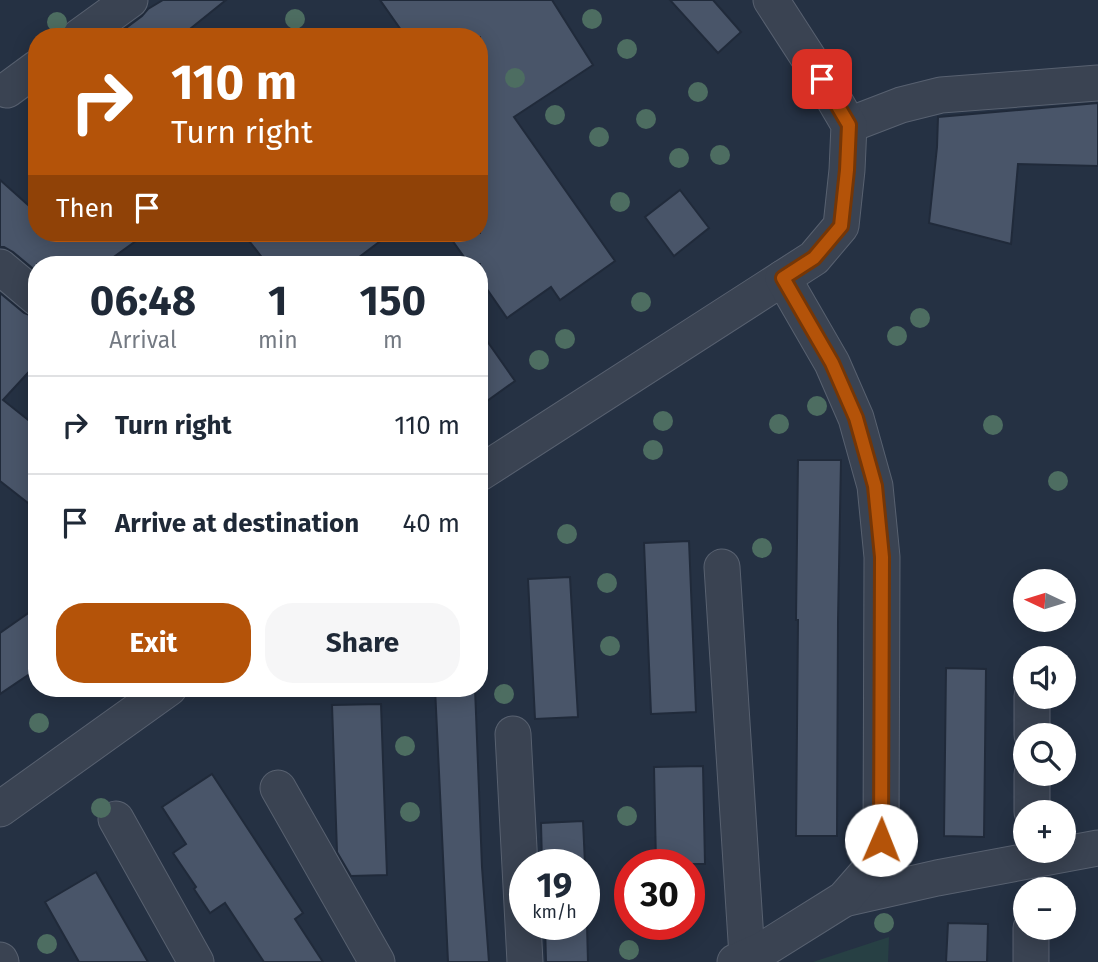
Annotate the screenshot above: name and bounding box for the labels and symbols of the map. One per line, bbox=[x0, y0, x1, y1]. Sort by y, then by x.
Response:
pin bbox=[792, 49, 852, 109]
north arrow bbox=[1013, 569, 1076, 632]
position arrow bbox=[844, 803, 918, 877]
speed limit sign: 30 bbox=[614, 849, 705, 940]

